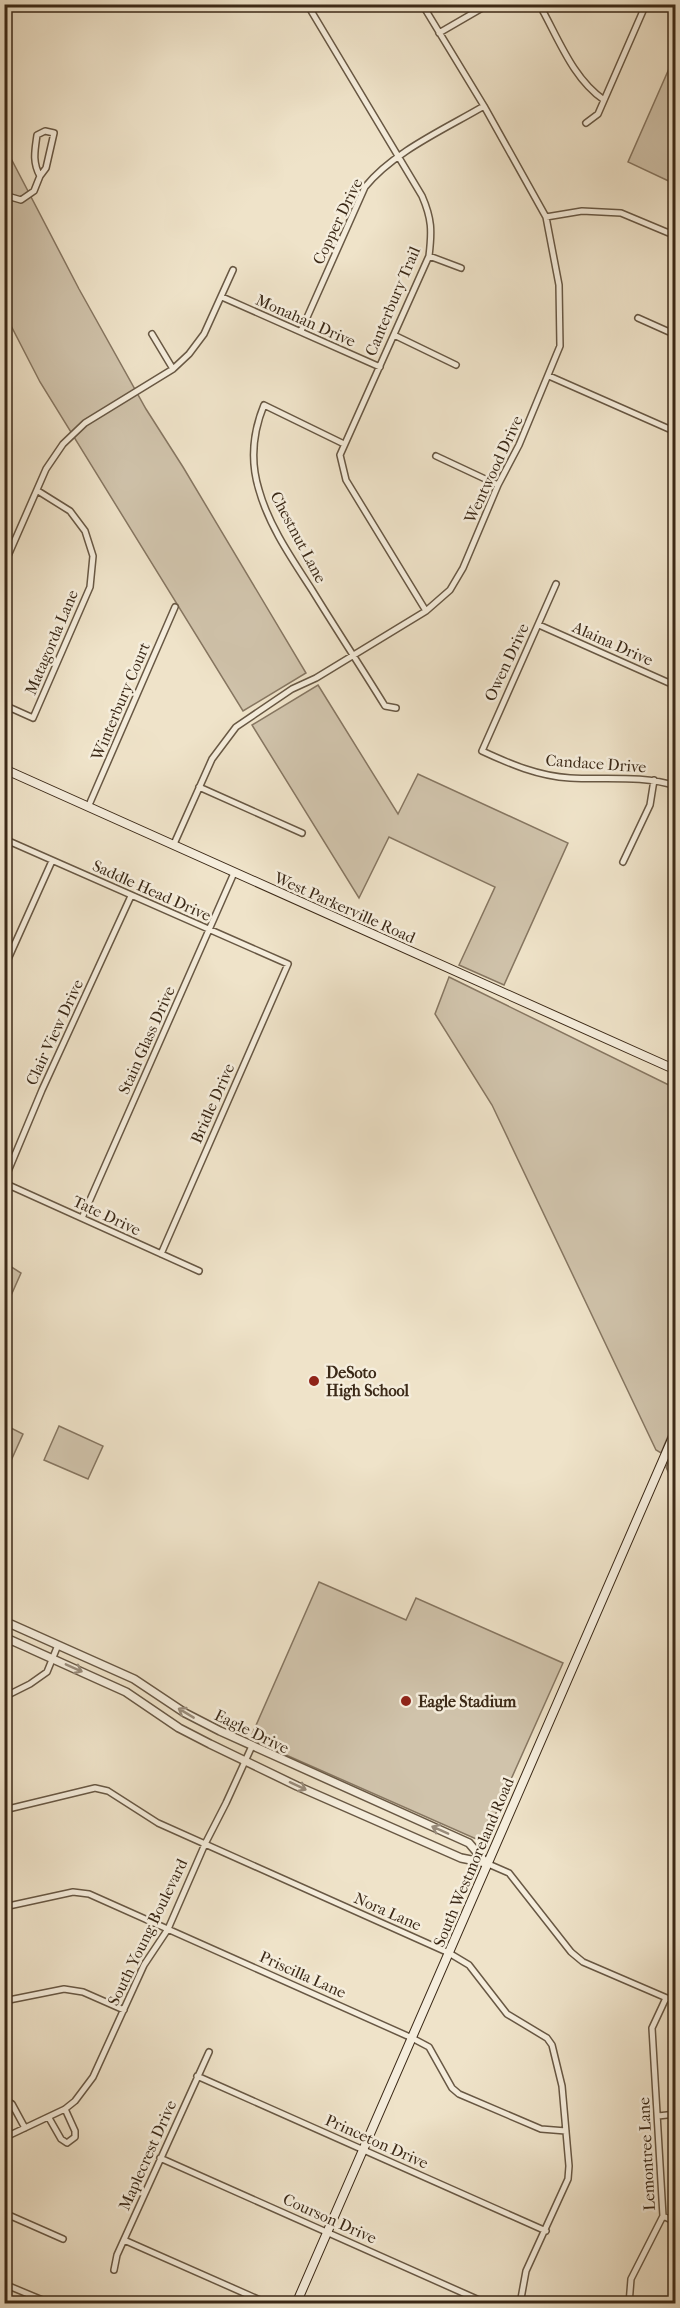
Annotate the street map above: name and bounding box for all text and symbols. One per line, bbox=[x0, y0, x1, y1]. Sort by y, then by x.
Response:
street label: Copper Drive bbox=[308, 175, 367, 267]
street label: Canterbury Trail bbox=[361, 243, 424, 359]
street label: Monahan Drive bbox=[253, 290, 359, 351]
street label: Wentwood Drive bbox=[460, 412, 527, 527]
street label: Chestnut Lane bbox=[267, 488, 331, 586]
street label: Matagorda Lane bbox=[21, 587, 82, 697]
street label: Alaina Drive bbox=[569, 617, 656, 670]
street label: Owen Drive bbox=[480, 620, 533, 704]
street label: Winterbury Court bbox=[87, 639, 154, 764]
street label: Candace Drive bbox=[545, 750, 647, 777]
street label: Saddle Head Drive bbox=[90, 856, 214, 925]
street label: West Parkerville Road bbox=[270, 867, 419, 947]
street label: Clair View Drive bbox=[22, 976, 87, 1088]
street label: Stain Glass Drive bbox=[114, 983, 179, 1097]
street label: Bridle Drive bbox=[186, 1060, 239, 1146]
street label: Tate Drive bbox=[70, 1191, 144, 1240]
place label: DeSoto High School bbox=[326, 1363, 410, 1401]
marker: DeSoto High School bbox=[307, 1374, 321, 1388]
one-way arrow bbox=[64, 1663, 82, 1675]
place label: Eagle Stadium bbox=[418, 1692, 517, 1712]
marker: Eagle Stadium bbox=[399, 1694, 413, 1708]
street label: Eagle Drive bbox=[211, 1705, 292, 1758]
one-way arrow bbox=[178, 1707, 195, 1719]
street label: South Westmoreland Road bbox=[429, 1774, 518, 1950]
one-way arrow bbox=[288, 1780, 306, 1792]
one-way arrow bbox=[431, 1824, 449, 1835]
street label: South Young Boulevard bbox=[104, 1855, 191, 2009]
street label: Nora Lane bbox=[351, 1888, 424, 1935]
street label: Priscilla Lane bbox=[257, 1947, 349, 2002]
street label: Lemontree Lane bbox=[634, 2096, 659, 2211]
street label: Maplecrest Drive bbox=[115, 2097, 180, 2213]
street label: Princeton Drive bbox=[322, 2110, 431, 2173]
street label: Courson Drive bbox=[280, 2189, 380, 2248]

